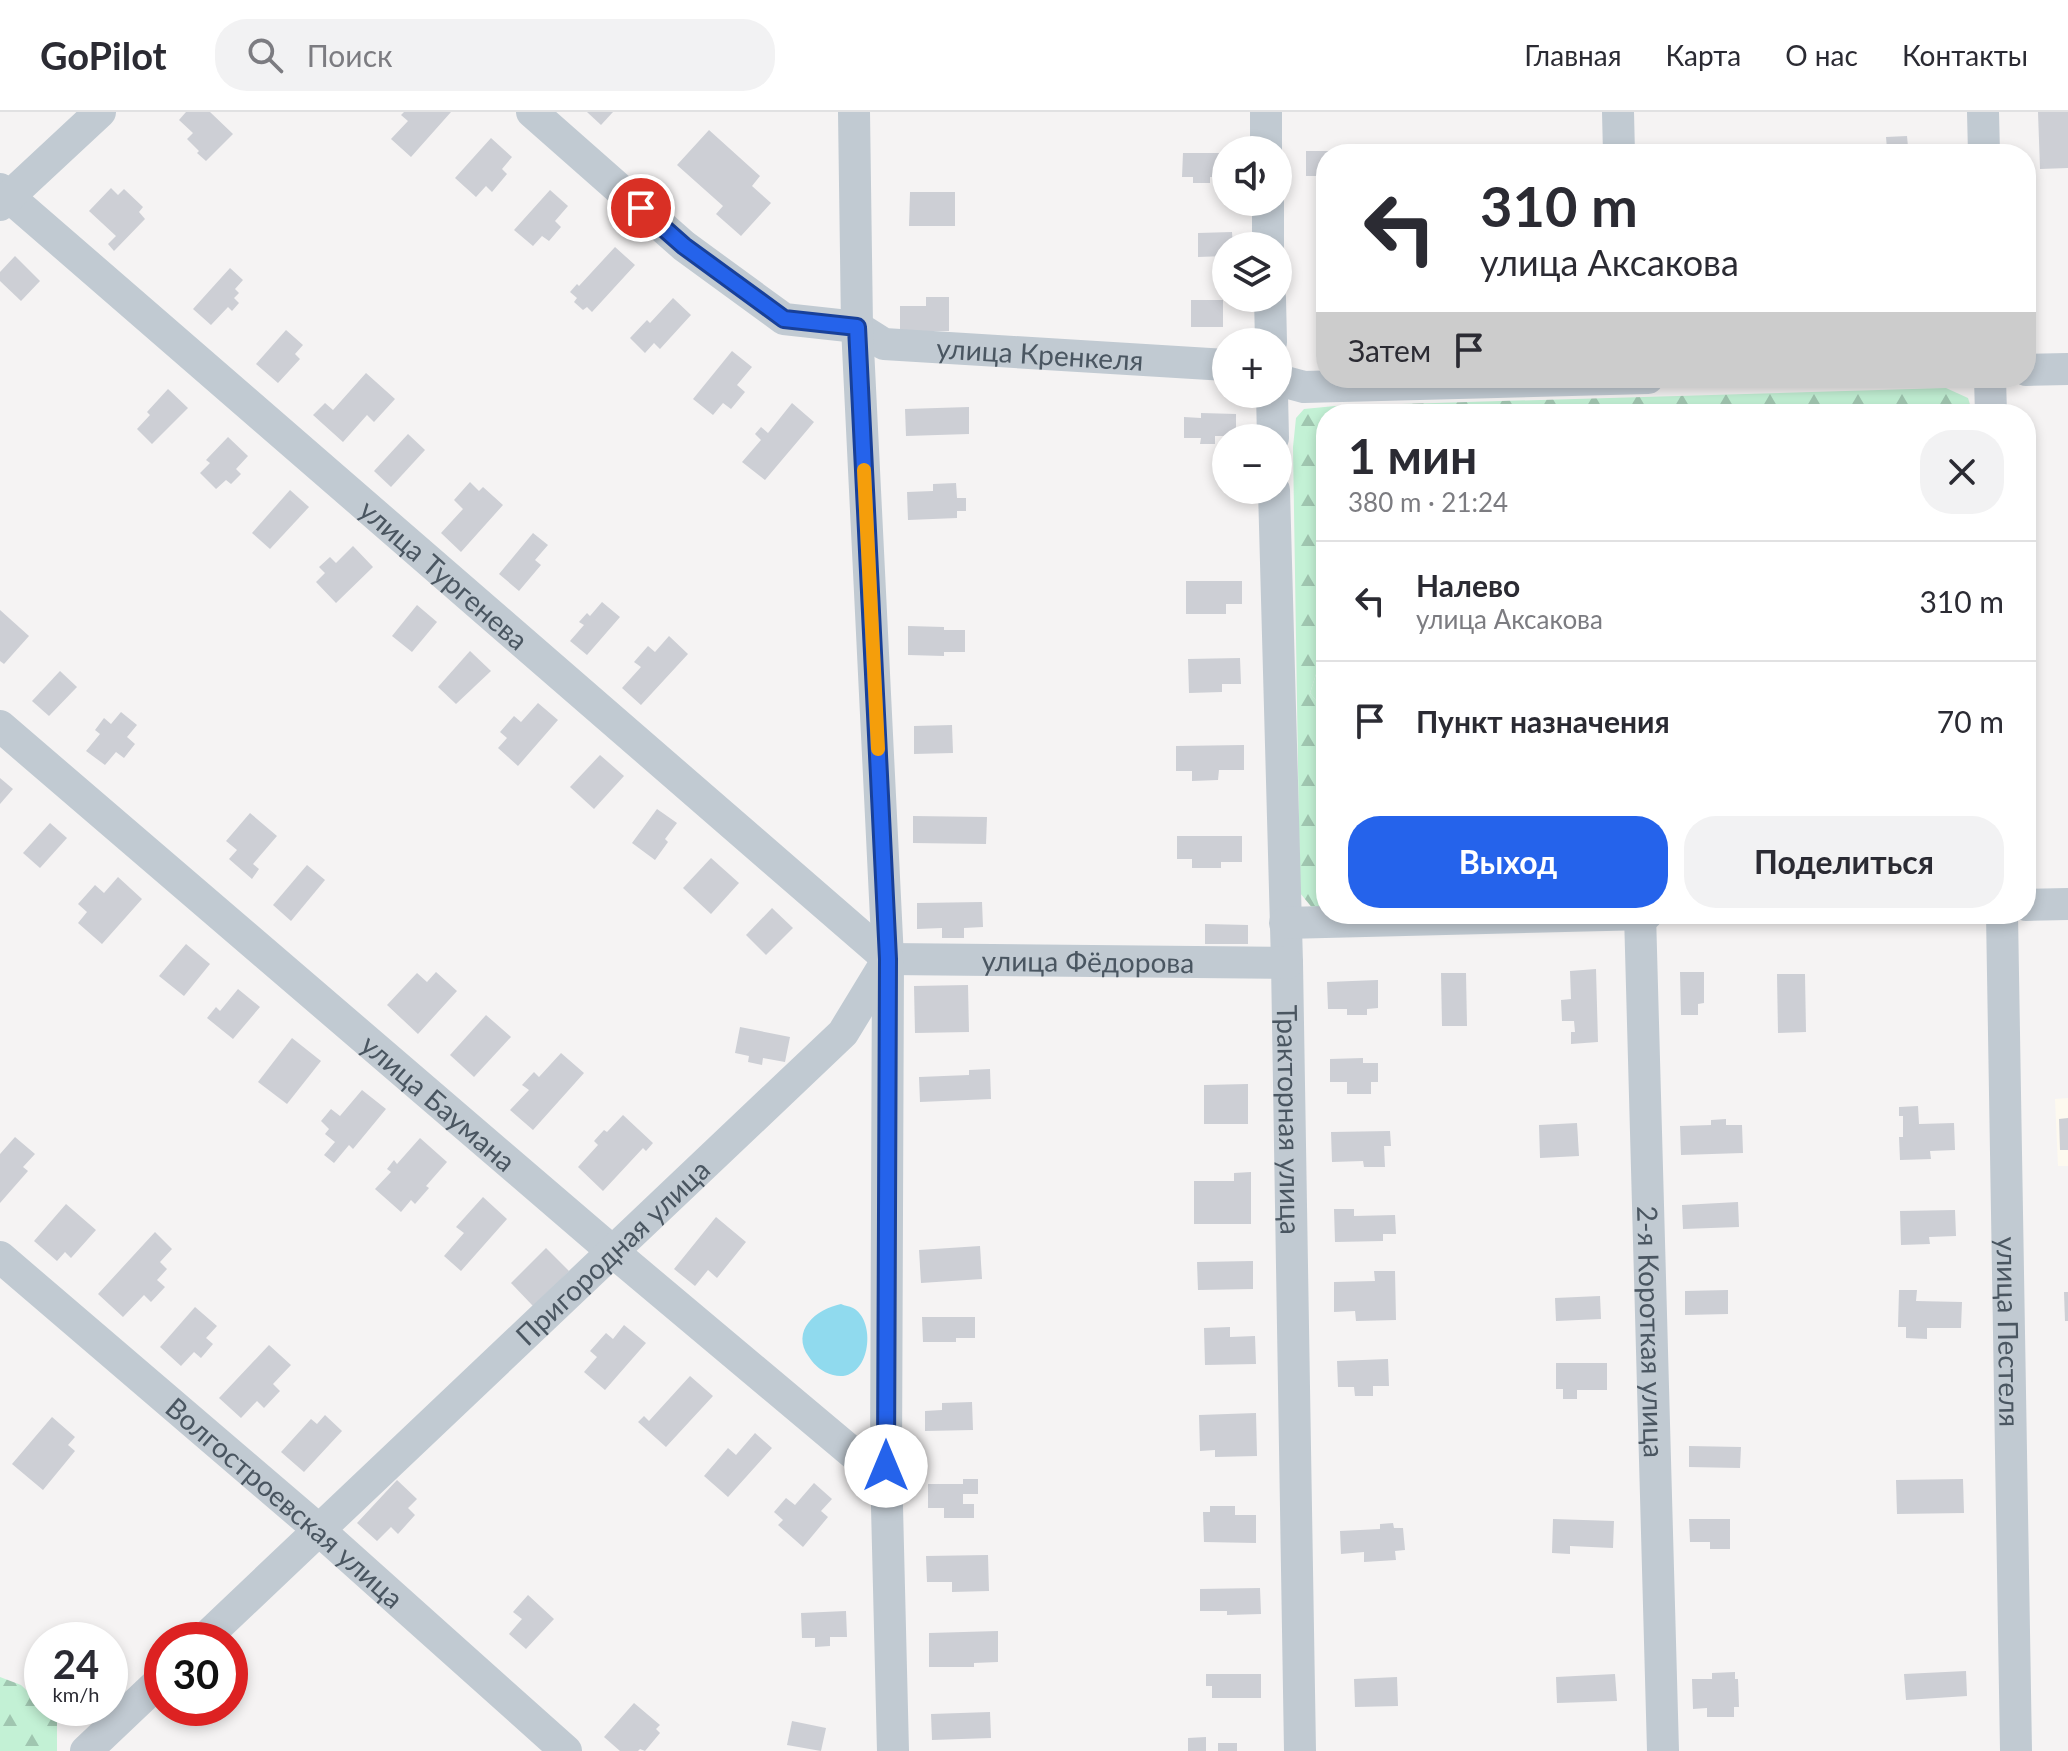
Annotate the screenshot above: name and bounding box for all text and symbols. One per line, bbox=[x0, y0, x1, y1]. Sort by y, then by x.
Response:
search box bbox=[215, 19, 775, 91]
text: GoPilot bbox=[40, 32, 167, 78]
icon: search bbox=[243, 33, 287, 77]
text: Поиск bbox=[307, 37, 392, 73]
text: Главная bbox=[1524, 38, 1622, 72]
text: Карта bbox=[1666, 38, 1741, 72]
text: О нас bbox=[1785, 38, 1858, 72]
text: Контакты bbox=[1902, 38, 2028, 72]
map controls bbox=[1212, 136, 1292, 504]
button: sound bbox=[1212, 136, 1292, 216]
text: 310 m bbox=[1480, 172, 1638, 239]
pin bbox=[607, 174, 675, 242]
icon: left bbox=[1348, 176, 1452, 280]
icon: arrive bbox=[619, 186, 663, 230]
button: layers bbox=[1212, 232, 1292, 312]
text: улица Аксакова bbox=[1480, 240, 1739, 284]
button: + bbox=[1212, 328, 1292, 408]
icon: arrive bbox=[1447, 328, 1491, 372]
street label: улица Кренкеля bbox=[935, 330, 1145, 377]
text: Затем bbox=[1348, 332, 1431, 368]
button: − bbox=[1212, 424, 1292, 504]
text: 1 мин bbox=[1348, 427, 1477, 484]
button: close bbox=[1920, 430, 2004, 514]
text: 380 m · 21:24 bbox=[1348, 486, 1508, 518]
street label: улица Тургенева bbox=[353, 492, 535, 657]
text: Налево bbox=[1416, 567, 1520, 603]
icon: left bbox=[1348, 579, 1392, 623]
text: 310 m bbox=[1919, 583, 2004, 619]
text: улица Аксакова bbox=[1416, 603, 1603, 635]
icon: arrive bbox=[1348, 699, 1392, 743]
text: Пункт назначения bbox=[1416, 703, 1670, 739]
text: 70 m bbox=[1937, 703, 2004, 739]
button: Выход bbox=[1348, 816, 1668, 908]
button: Поделиться bbox=[1684, 816, 2004, 908]
street label: улица Фёдорова bbox=[982, 943, 1194, 979]
street label: Тракторная улица bbox=[1271, 1005, 1308, 1235]
street label: улица Баумана bbox=[355, 1027, 523, 1178]
street label: Пригородная улица bbox=[508, 1152, 716, 1352]
street label: 2-я Короткая улица bbox=[1631, 1205, 1672, 1458]
street label: улица Пестеля bbox=[1990, 1236, 2028, 1428]
street label: Волгостроевская улица bbox=[159, 1390, 411, 1615]
position arrow bbox=[844, 1424, 928, 1508]
speed limit sign: 30 bbox=[144, 1622, 248, 1726]
text: 24 bbox=[53, 1640, 99, 1688]
text: km/h bbox=[53, 1682, 99, 1706]

